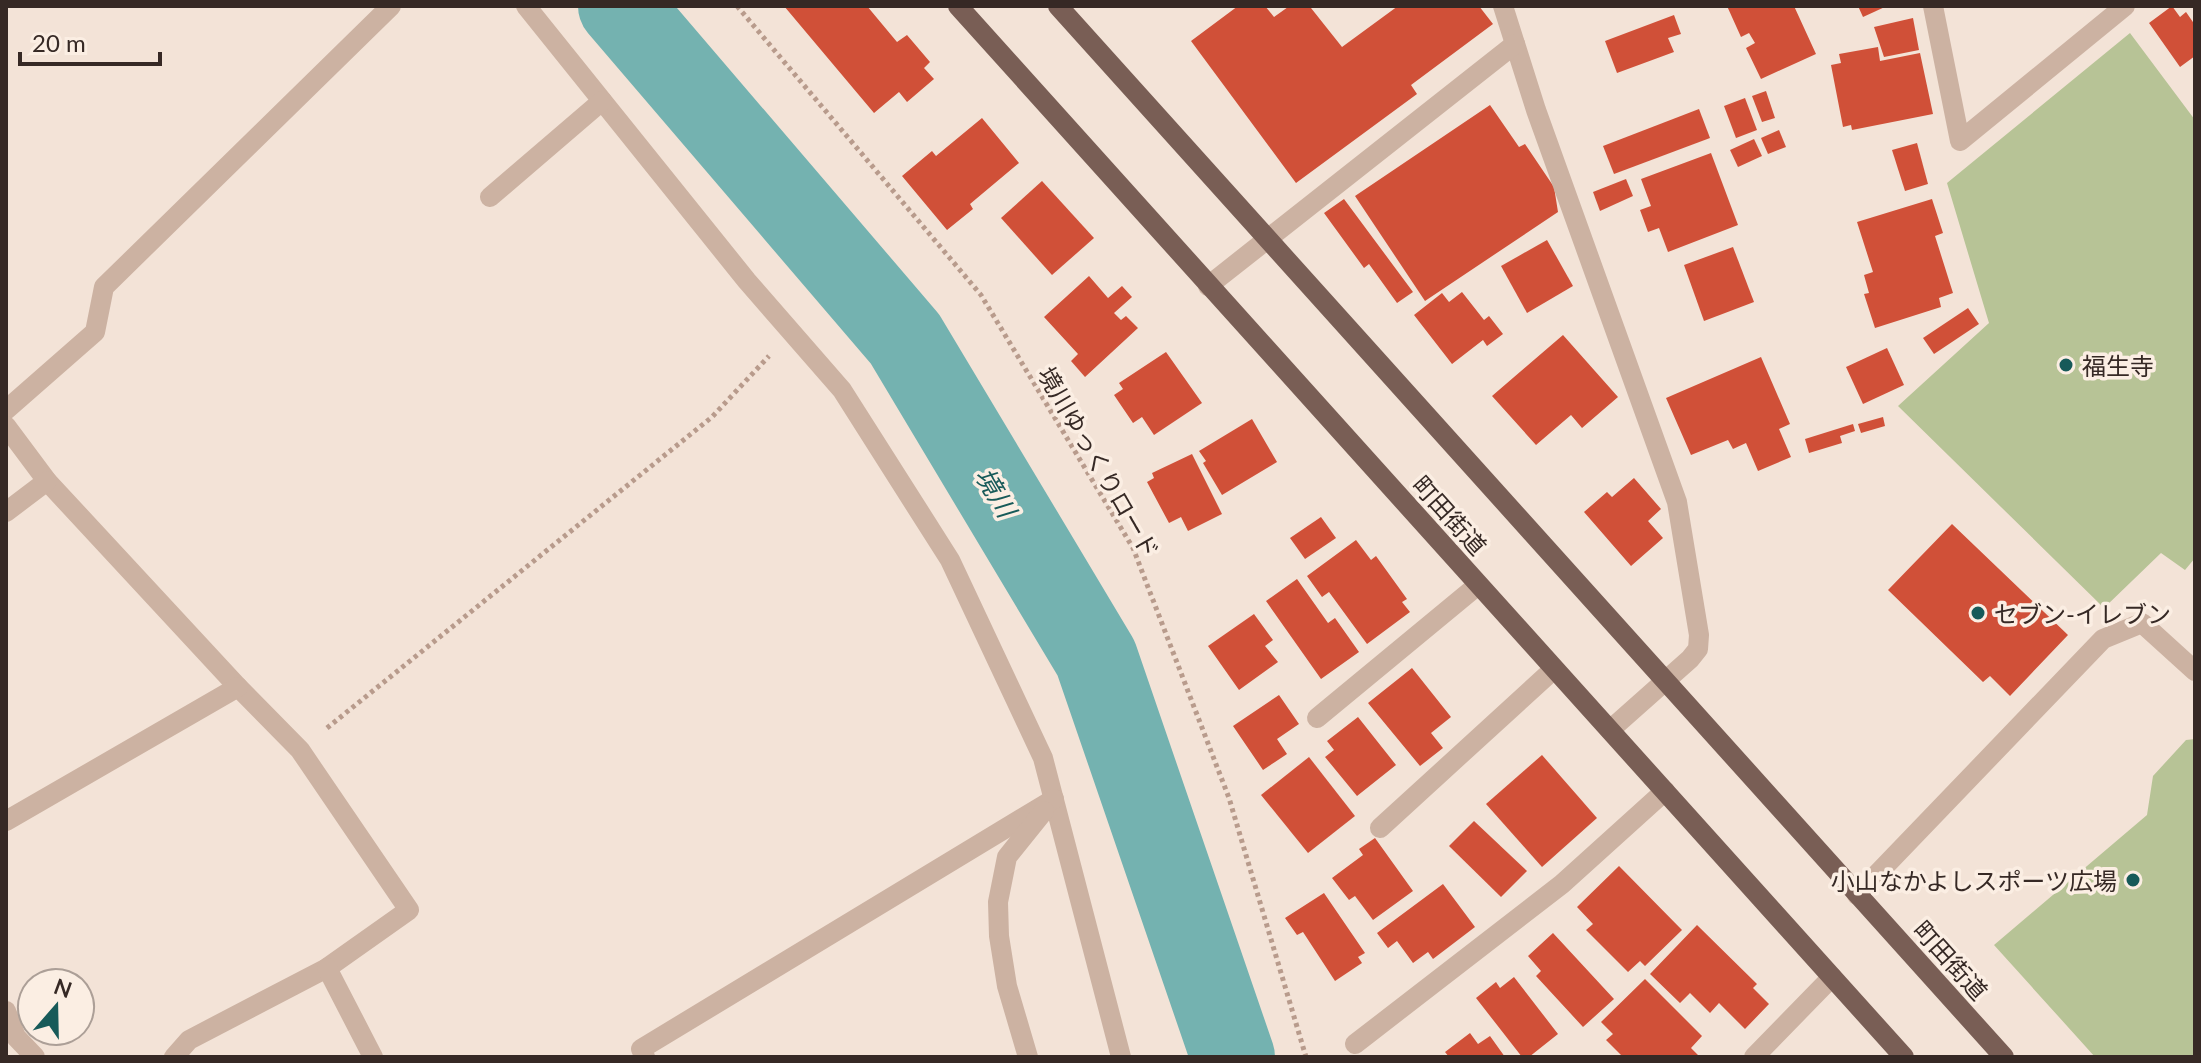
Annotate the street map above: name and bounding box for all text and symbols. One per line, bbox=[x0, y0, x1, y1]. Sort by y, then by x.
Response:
scale bar bbox=[20, 16, 160, 66]
text: 20 m bbox=[32, 28, 86, 57]
place label: 福生寺 bbox=[2082, 351, 2154, 380]
marker: 福生寺 bbox=[2057, 356, 2075, 374]
street label: 境川ゆっくりロード bbox=[1032, 361, 1166, 563]
water label: 境川 bbox=[969, 461, 1025, 525]
street label: 町田街道 bbox=[1407, 470, 1493, 560]
place label: セブン-イレブン bbox=[1994, 599, 2171, 628]
marker: セブン-イレブン bbox=[1969, 604, 1987, 622]
place label: 小山なかよしスポーツ広場 bbox=[1831, 866, 2117, 895]
marker: 小山なかよしスポーツ広場 bbox=[2124, 871, 2142, 889]
street label: 町田街道 bbox=[1908, 915, 1994, 1005]
north arrow bbox=[16, 967, 96, 1047]
text: N bbox=[50, 972, 76, 1003]

